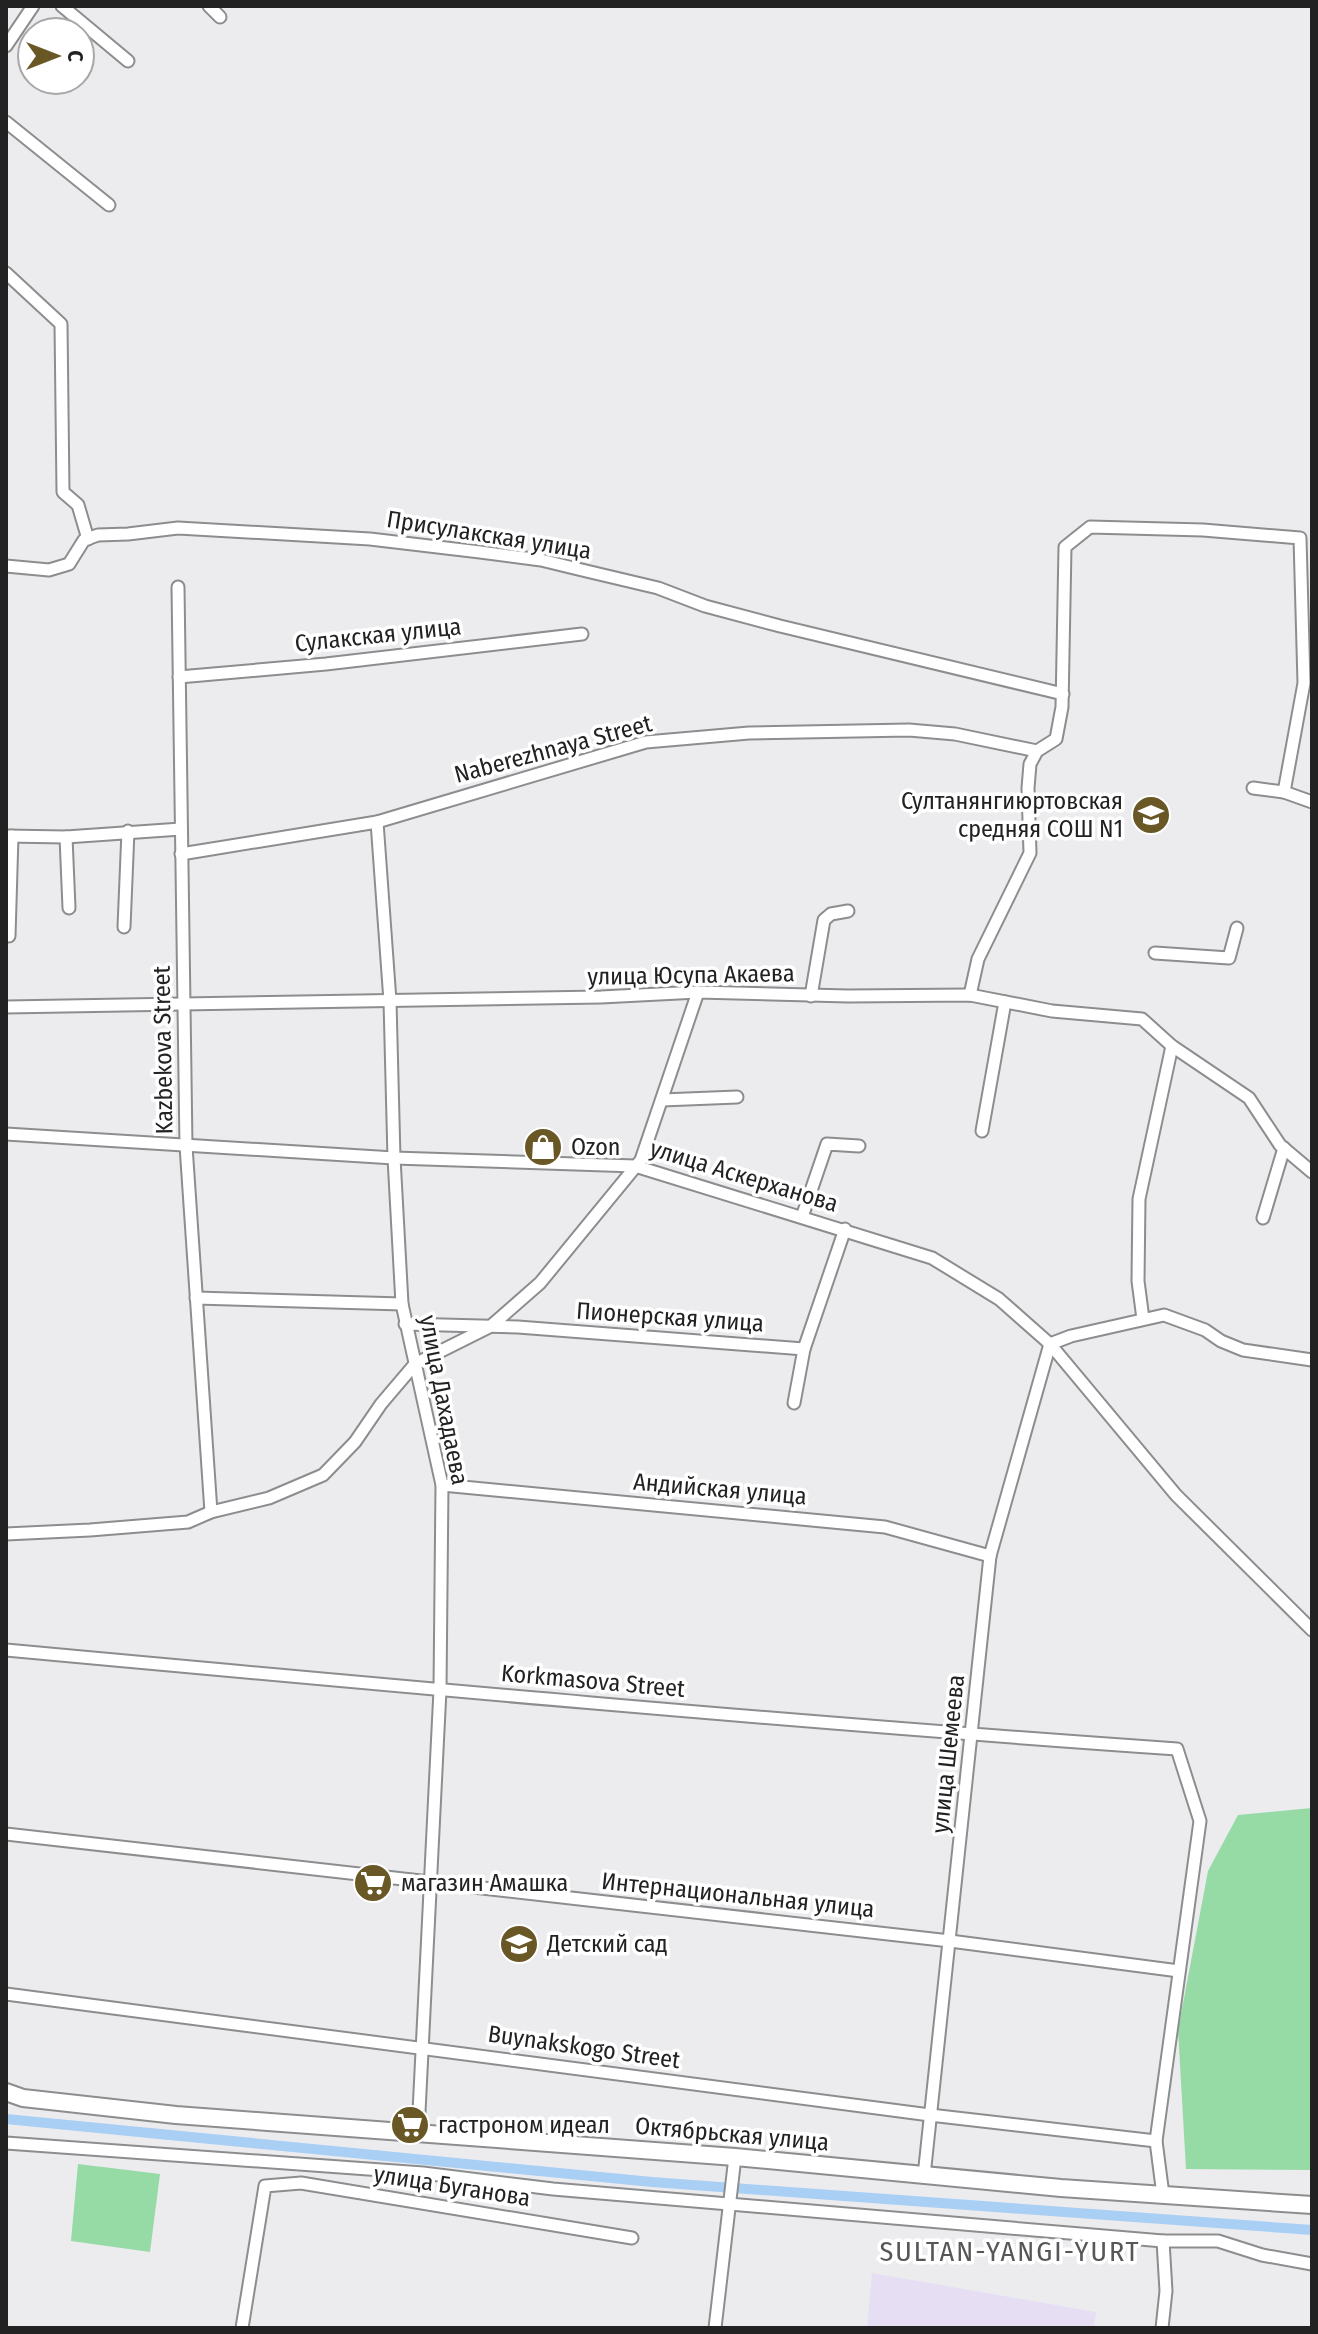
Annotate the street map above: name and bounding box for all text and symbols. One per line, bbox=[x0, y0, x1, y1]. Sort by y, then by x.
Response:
north arrow bbox=[16, 16, 96, 96]
text: С bbox=[62, 50, 89, 62]
street label: Присулакская улица bbox=[385, 505, 593, 565]
street label: Сулакская улица bbox=[293, 612, 463, 658]
street label: Naberezhnaya Street bbox=[451, 709, 655, 789]
place label: Султанянгиюртовская средняя СОШ N1 bbox=[901, 787, 1123, 843]
school or university icon: Султанянгиюртовская средняя СОШ N1 bbox=[1130, 794, 1172, 836]
street label: улица Юсупа Акаева bbox=[587, 959, 795, 991]
street label: Kazbekova Street bbox=[148, 965, 178, 1135]
shop icon: Ozon bbox=[522, 1126, 564, 1168]
place label: Ozon bbox=[571, 1133, 620, 1161]
street label: улица Аскерханова bbox=[647, 1134, 841, 1218]
street label: Пионерская улица bbox=[575, 1296, 765, 1338]
street label: улица Дахадаева bbox=[414, 1313, 474, 1487]
street label: Андийская улица bbox=[632, 1467, 808, 1511]
street label: Korkmasova Street bbox=[500, 1659, 686, 1703]
street label: улица Шемеева bbox=[926, 1673, 970, 1835]
supermarket icon: магазин Амашка bbox=[352, 1862, 394, 1904]
street label: Интернациональная улица bbox=[600, 1867, 876, 1923]
place label: магазин Амашка bbox=[401, 1869, 568, 1897]
school or university icon: Детский сад bbox=[498, 1923, 540, 1965]
place label: Детский сад bbox=[546, 1930, 668, 1958]
street label: Buynakskogo Street bbox=[486, 2020, 682, 2074]
supermarket icon: гастроном идеал bbox=[389, 2104, 431, 2146]
place label: гастроном идеал bbox=[438, 2111, 610, 2139]
street label: Октябрьская улица bbox=[634, 2112, 830, 2156]
street label: улица Буганова bbox=[372, 2160, 532, 2212]
district label: SULTAN-YANGI-YURT bbox=[879, 2235, 1141, 2268]

